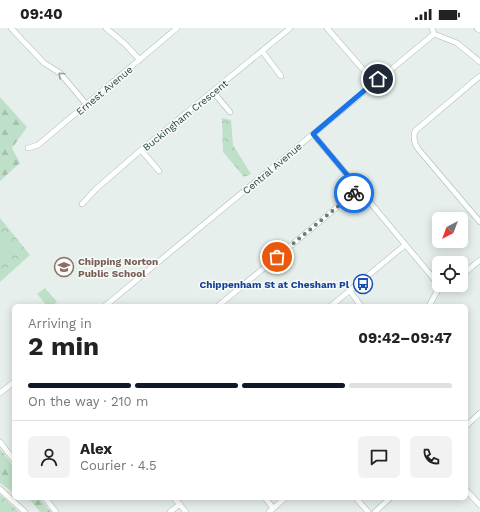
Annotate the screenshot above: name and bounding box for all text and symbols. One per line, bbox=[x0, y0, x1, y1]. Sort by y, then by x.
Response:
text: 09:40 bbox=[20, 5, 63, 23]
pin bbox=[361, 62, 395, 96]
street label: Ernest Avenue bbox=[74, 63, 135, 117]
icon: home bbox=[367, 68, 389, 90]
one-way arrow bbox=[58, 72, 66, 80]
street label: Buckingham Crescent bbox=[140, 77, 231, 153]
street label: Central Avenue bbox=[241, 140, 304, 196]
courier bbox=[334, 173, 374, 213]
icon: bike bbox=[343, 182, 365, 204]
north arrow bbox=[432, 212, 468, 248]
map controls bbox=[432, 212, 468, 292]
pin bbox=[260, 240, 294, 274]
icon: bag bbox=[266, 246, 288, 268]
school or university icon: Chipping Norton Public School bbox=[53, 256, 75, 278]
place label: Chipping Norton Public School bbox=[78, 256, 158, 279]
button: locate bbox=[432, 256, 468, 292]
bus stop icon: Chippenham St at Chesham Pl bbox=[352, 273, 374, 295]
place label: Chippenham St at Chesham Pl bbox=[199, 279, 350, 290]
text: Arriving in bbox=[28, 316, 92, 331]
text: 09:42–09:47 bbox=[358, 329, 452, 347]
text: 2 min bbox=[28, 331, 99, 361]
text: On the way · 210 m bbox=[28, 394, 148, 409]
button: person bbox=[28, 436, 70, 478]
button: chat bbox=[358, 436, 400, 478]
button: phone bbox=[410, 436, 452, 478]
text: Alex bbox=[80, 440, 112, 458]
text: Courier · 4.5 bbox=[80, 458, 157, 473]

